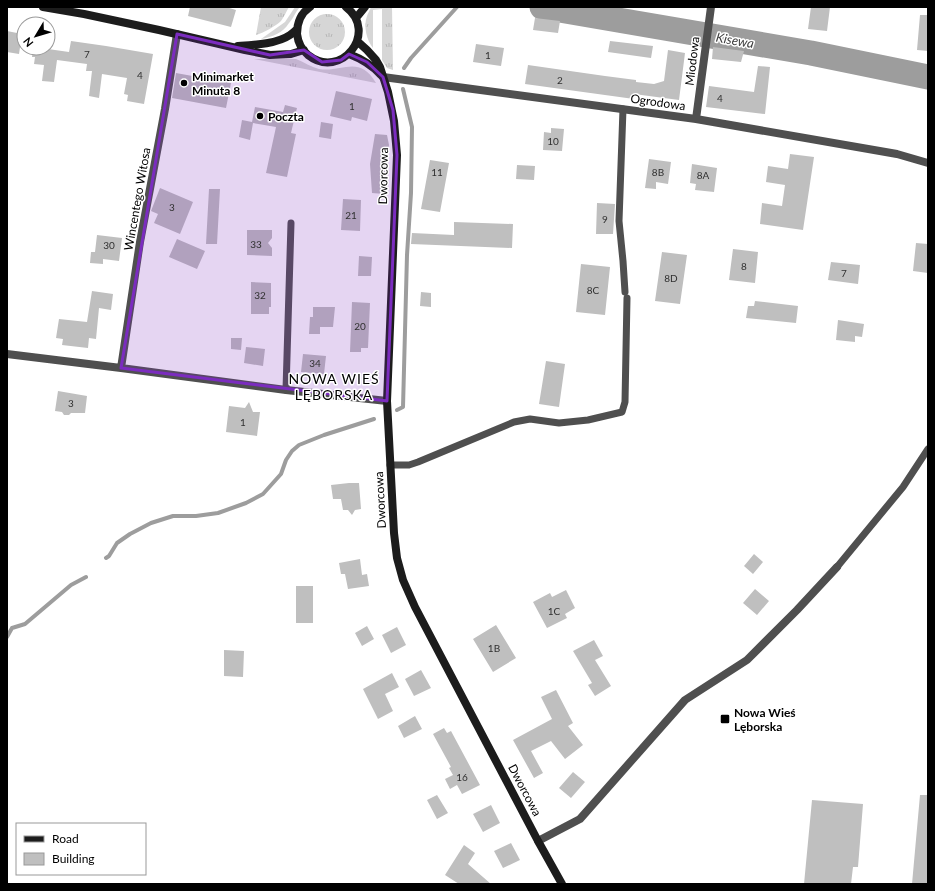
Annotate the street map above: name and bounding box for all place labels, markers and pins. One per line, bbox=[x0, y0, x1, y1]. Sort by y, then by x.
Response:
place label: Minimarket Minuta 8 bbox=[192, 69, 254, 98]
marker: Minimarket Minuta 8 bbox=[179, 78, 189, 88]
place label: Poczta bbox=[268, 109, 304, 124]
marker: Poczta bbox=[255, 111, 265, 121]
place label: Nowa Wieś Lęborska bbox=[734, 705, 796, 734]
marker: Nowa Wieś Lęborska bbox=[719, 713, 731, 725]

